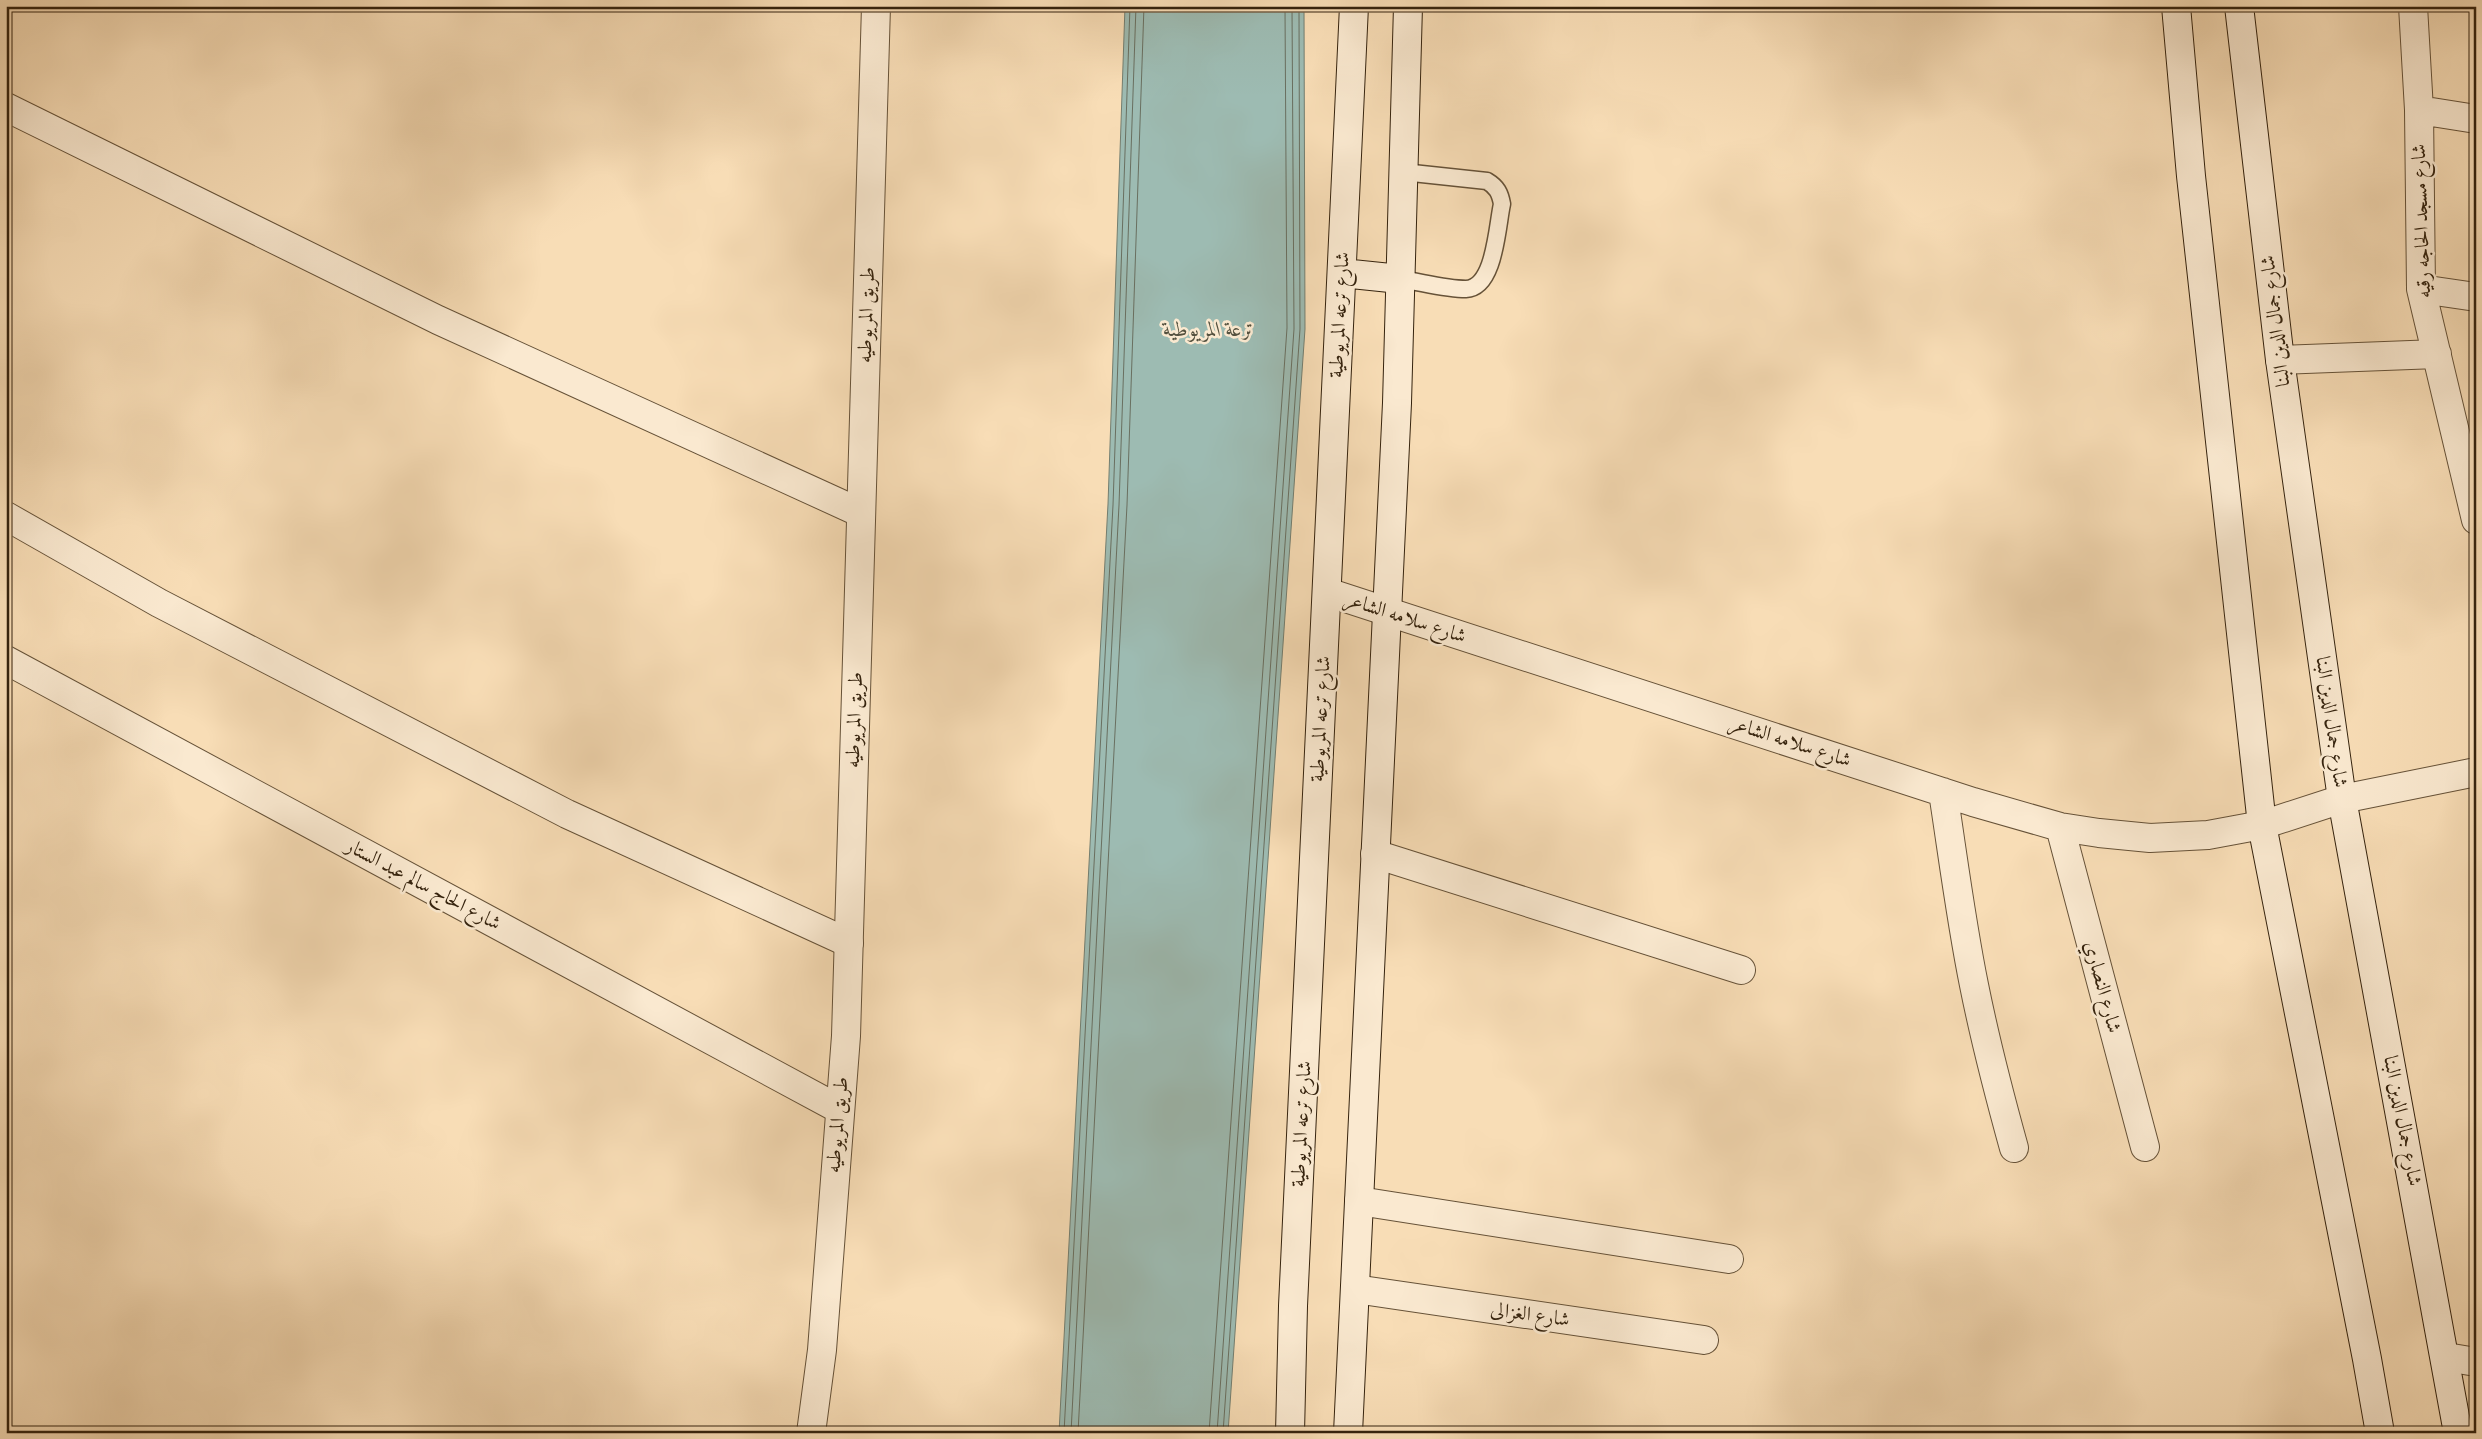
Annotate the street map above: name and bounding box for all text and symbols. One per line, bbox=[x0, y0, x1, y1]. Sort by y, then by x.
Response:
street label: شارع مسجد الحاجه رقيه bbox=[2407, 143, 2441, 299]
street label: شارع ترعه المريوطية bbox=[1324, 251, 1360, 379]
street label: شارع جمال الدين البنا bbox=[2256, 253, 2300, 388]
street label: طريق المريوطيه bbox=[853, 266, 881, 364]
water label: ترعة المريوطية bbox=[1161, 317, 1255, 344]
street label: شارع سلامه الشاعر bbox=[1340, 587, 1469, 653]
street label: شارع ترعه المريوطية bbox=[1305, 655, 1341, 783]
street label: شارع جمال الدين البنا bbox=[2305, 655, 2353, 790]
street label: طريق المريوطيه bbox=[841, 671, 869, 769]
street label: شارع سلامه الشاعر bbox=[1725, 711, 1854, 777]
street label: شارع الحاج سالم عبد الستار bbox=[337, 833, 505, 940]
street label: شارع النصاري bbox=[2074, 938, 2126, 1037]
street label: شارع جمال الدين البنا bbox=[2373, 1054, 2427, 1189]
street label: شارع ترعه المريوطية bbox=[1286, 1060, 1322, 1188]
street label: طريق المريوطيه bbox=[821, 1076, 855, 1174]
street label: شارع الغزالى bbox=[1488, 1297, 1571, 1337]

